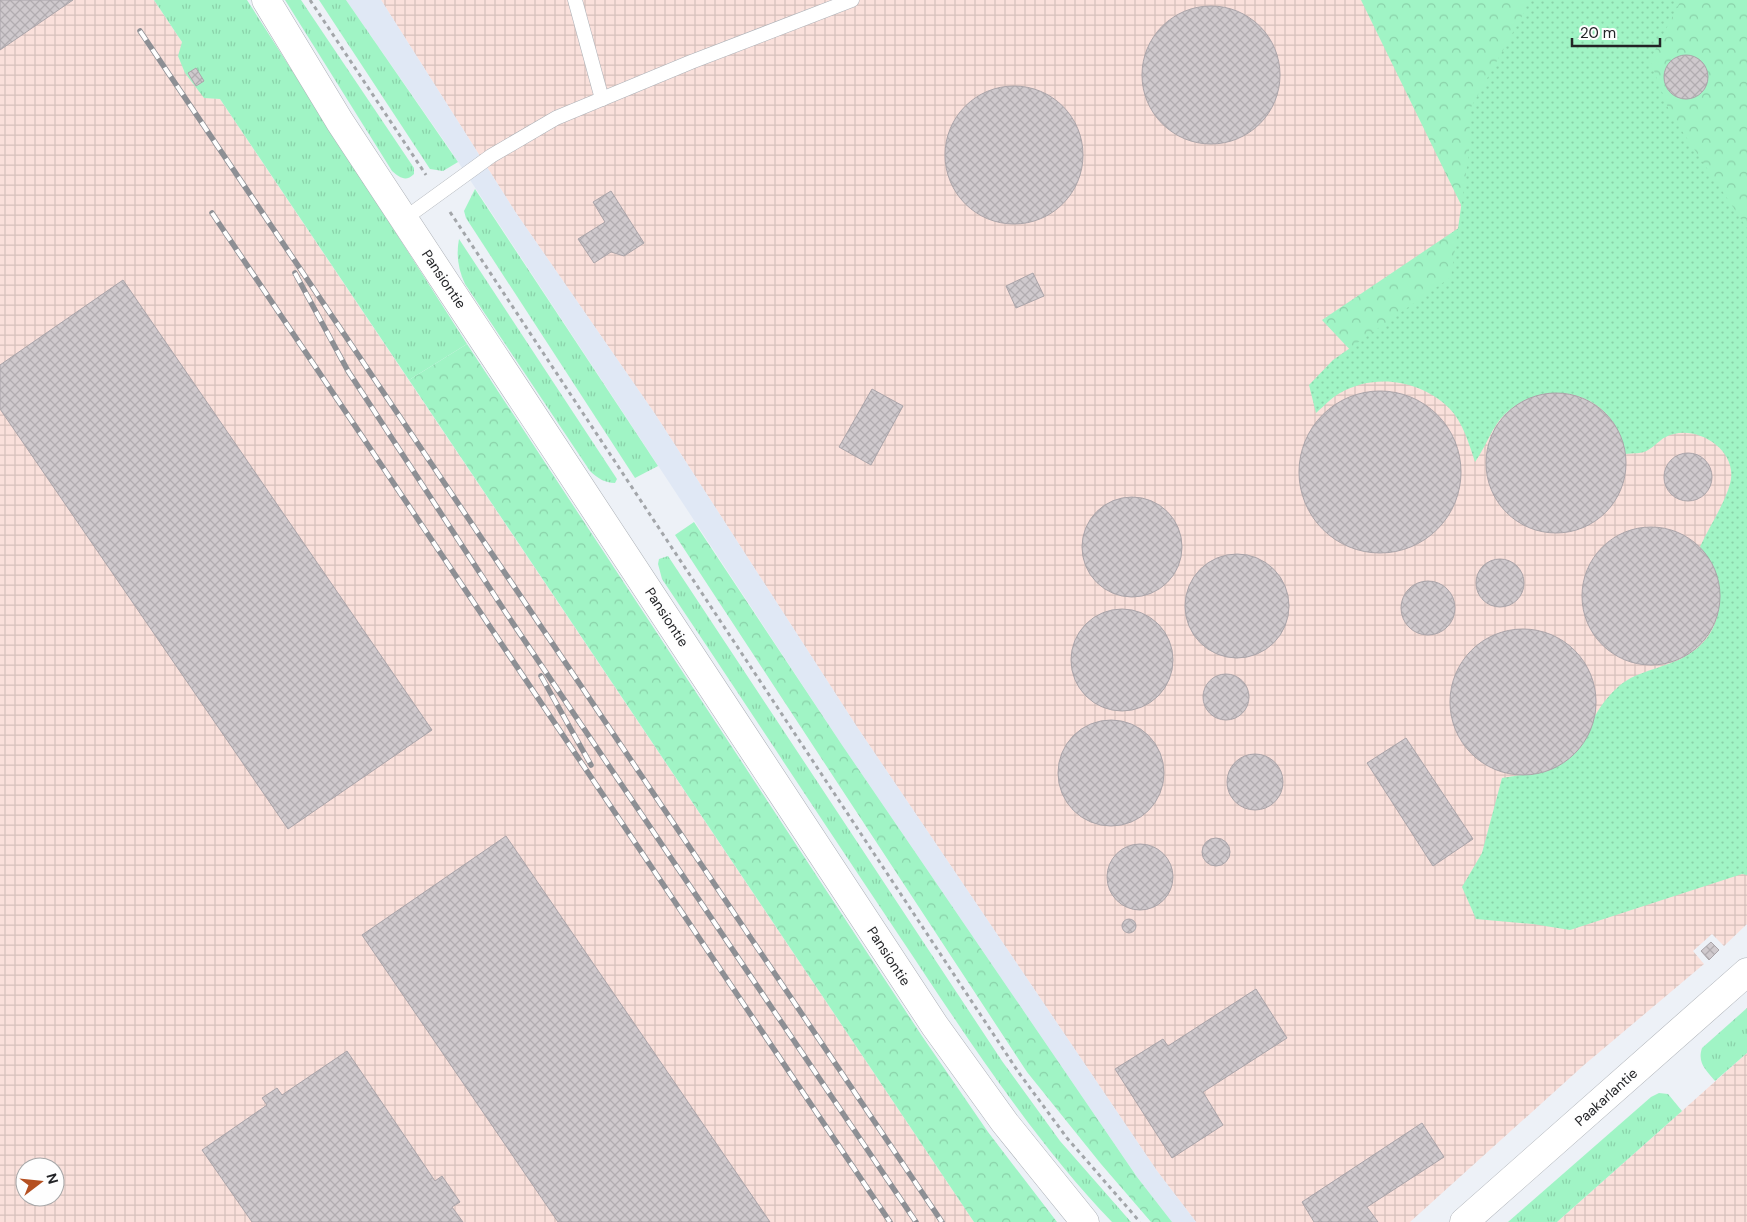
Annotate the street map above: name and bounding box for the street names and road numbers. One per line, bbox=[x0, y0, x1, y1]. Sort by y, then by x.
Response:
street label: Pansiontie bbox=[418, 246, 470, 312]
street label: Pansiontie bbox=[641, 584, 693, 650]
street label: Pansiontie bbox=[863, 923, 915, 989]
street label: Paakarlantie bbox=[1571, 1064, 1641, 1130]

